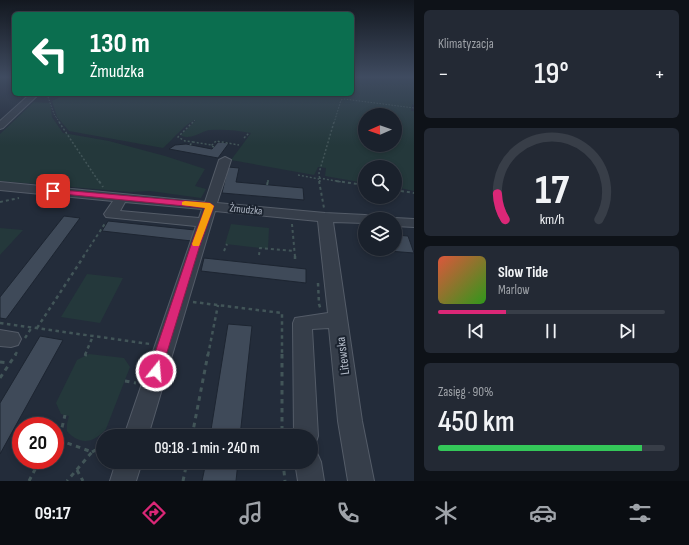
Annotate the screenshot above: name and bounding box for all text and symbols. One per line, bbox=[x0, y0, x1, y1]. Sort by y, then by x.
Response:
text: 130 m bbox=[90, 27, 150, 60]
icon: left bbox=[24, 28, 76, 80]
text: Klimatyzacja bbox=[438, 36, 494, 52]
text: 19° bbox=[534, 56, 569, 92]
text: Żmudzka bbox=[90, 61, 144, 82]
text: − bbox=[438, 61, 449, 88]
text: + bbox=[654, 61, 665, 88]
north arrow bbox=[358, 108, 402, 152]
map controls bbox=[358, 108, 402, 256]
button: search bbox=[358, 160, 402, 204]
text: 17 bbox=[534, 165, 569, 214]
pin bbox=[36, 174, 70, 208]
icon: arrive bbox=[42, 180, 64, 202]
street label: Żmudzka bbox=[229, 200, 263, 218]
text: km/h bbox=[539, 210, 564, 227]
button: layers bbox=[358, 212, 402, 256]
text: Slow Tide bbox=[498, 263, 548, 282]
text: Marlow bbox=[498, 282, 530, 298]
icon: previous bbox=[465, 320, 487, 342]
icon: pause bbox=[540, 320, 562, 342]
icon: next bbox=[616, 320, 638, 342]
street label: Litewska bbox=[333, 336, 353, 376]
position arrow bbox=[135, 350, 177, 392]
text: Zasięg · 90% bbox=[438, 384, 493, 400]
text: 450 km bbox=[438, 404, 515, 440]
speed limit sign: 20 bbox=[12, 417, 64, 469]
text: 09:18 · 1 min · 240 m bbox=[155, 439, 259, 458]
icon: directions bbox=[140, 499, 168, 527]
icon: music bbox=[237, 499, 265, 527]
icon: phone bbox=[334, 499, 362, 527]
icon: climate bbox=[432, 499, 460, 527]
icon: car bbox=[529, 499, 557, 527]
icon: filters bbox=[626, 499, 654, 527]
text: 09:17 bbox=[35, 503, 71, 524]

